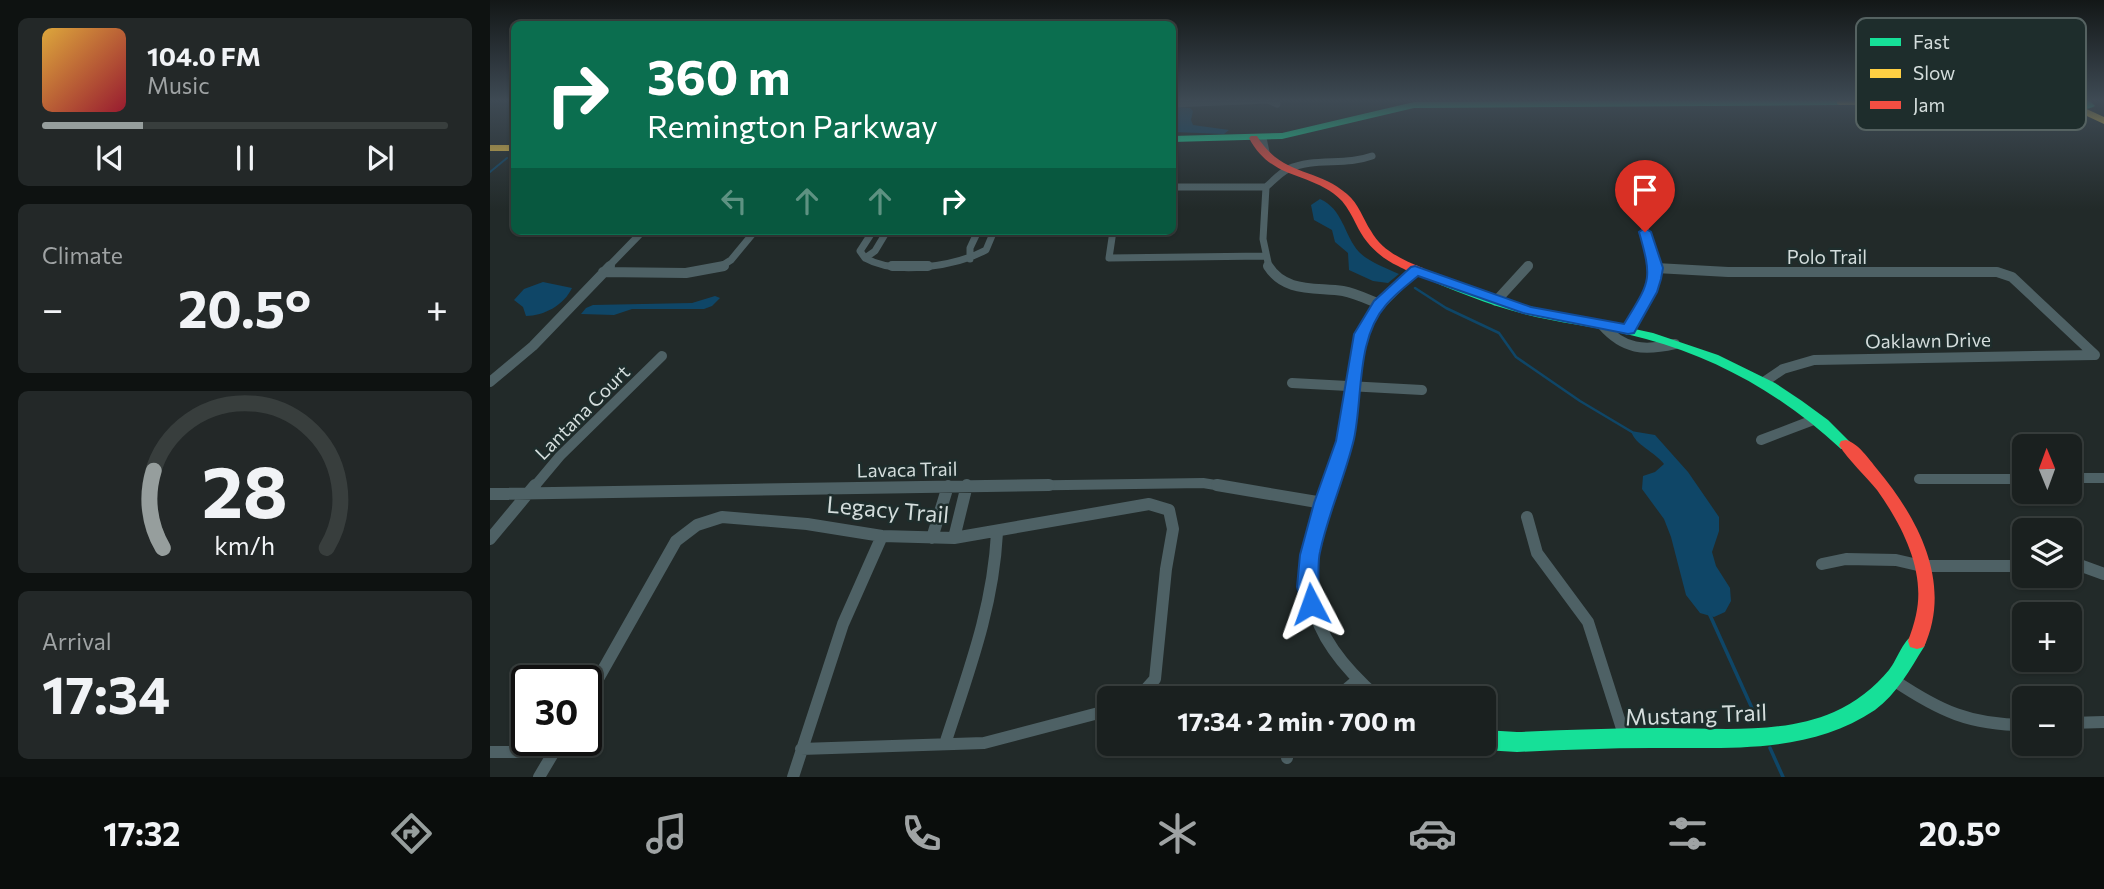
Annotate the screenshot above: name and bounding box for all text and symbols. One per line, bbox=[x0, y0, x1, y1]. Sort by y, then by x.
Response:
legend bbox=[1856, 18, 2086, 130]
text: Fast bbox=[1913, 30, 1950, 53]
text: 104.0 FM bbox=[147, 40, 261, 71]
text: 360 m bbox=[647, 45, 790, 105]
icon: right bbox=[532, 49, 623, 140]
text: Slow bbox=[1913, 61, 1955, 84]
text: Music bbox=[147, 71, 210, 99]
text: Jam bbox=[1913, 93, 1945, 116]
text: Remington Parkway bbox=[647, 105, 938, 145]
icon: previous bbox=[91, 139, 129, 177]
icon: pause bbox=[226, 139, 264, 177]
icon: next bbox=[361, 139, 399, 177]
pin bbox=[1615, 160, 1675, 232]
icon: arrive bbox=[1626, 171, 1664, 209]
icon: left bbox=[715, 182, 753, 220]
icon: ahead bbox=[788, 182, 826, 220]
icon: ahead bbox=[861, 182, 899, 220]
icon: right bbox=[934, 182, 972, 220]
text: Climate bbox=[42, 241, 123, 269]
street label: Polo Trail bbox=[1787, 245, 1867, 268]
text: 20.5° bbox=[178, 275, 311, 339]
text: − bbox=[42, 284, 64, 331]
text: + bbox=[426, 284, 448, 331]
street label: Oaklawn Drive bbox=[1865, 327, 1991, 353]
street label: Lantana Court bbox=[530, 360, 634, 464]
north arrow bbox=[2012, 434, 2082, 504]
map controls bbox=[2012, 434, 2082, 756]
text: 28 bbox=[202, 444, 288, 533]
street label: Lavaca Trail bbox=[856, 457, 958, 481]
street label: Legacy Trail bbox=[826, 490, 950, 528]
button: layers bbox=[2012, 518, 2082, 588]
text: km/h bbox=[215, 529, 275, 559]
position arrow bbox=[1274, 567, 1348, 641]
button: + bbox=[2012, 602, 2082, 672]
text: Arrival bbox=[42, 627, 112, 655]
text: 17:34 bbox=[42, 661, 170, 725]
speed limit sign: 30 bbox=[511, 665, 602, 756]
button: − bbox=[2012, 686, 2082, 756]
street label: Mustang Trail bbox=[1624, 698, 1768, 730]
text: 17:34 · 2 min · 700 m bbox=[1177, 705, 1416, 736]
icon: directions bbox=[387, 809, 436, 858]
icon: music bbox=[642, 809, 691, 858]
icon: phone bbox=[897, 809, 946, 858]
icon: climate bbox=[1153, 809, 1202, 858]
icon: car bbox=[1408, 809, 1457, 858]
icon: filters bbox=[1663, 809, 1712, 858]
text: 17:32 bbox=[103, 813, 180, 853]
text: 20.5° bbox=[1919, 813, 2001, 853]

